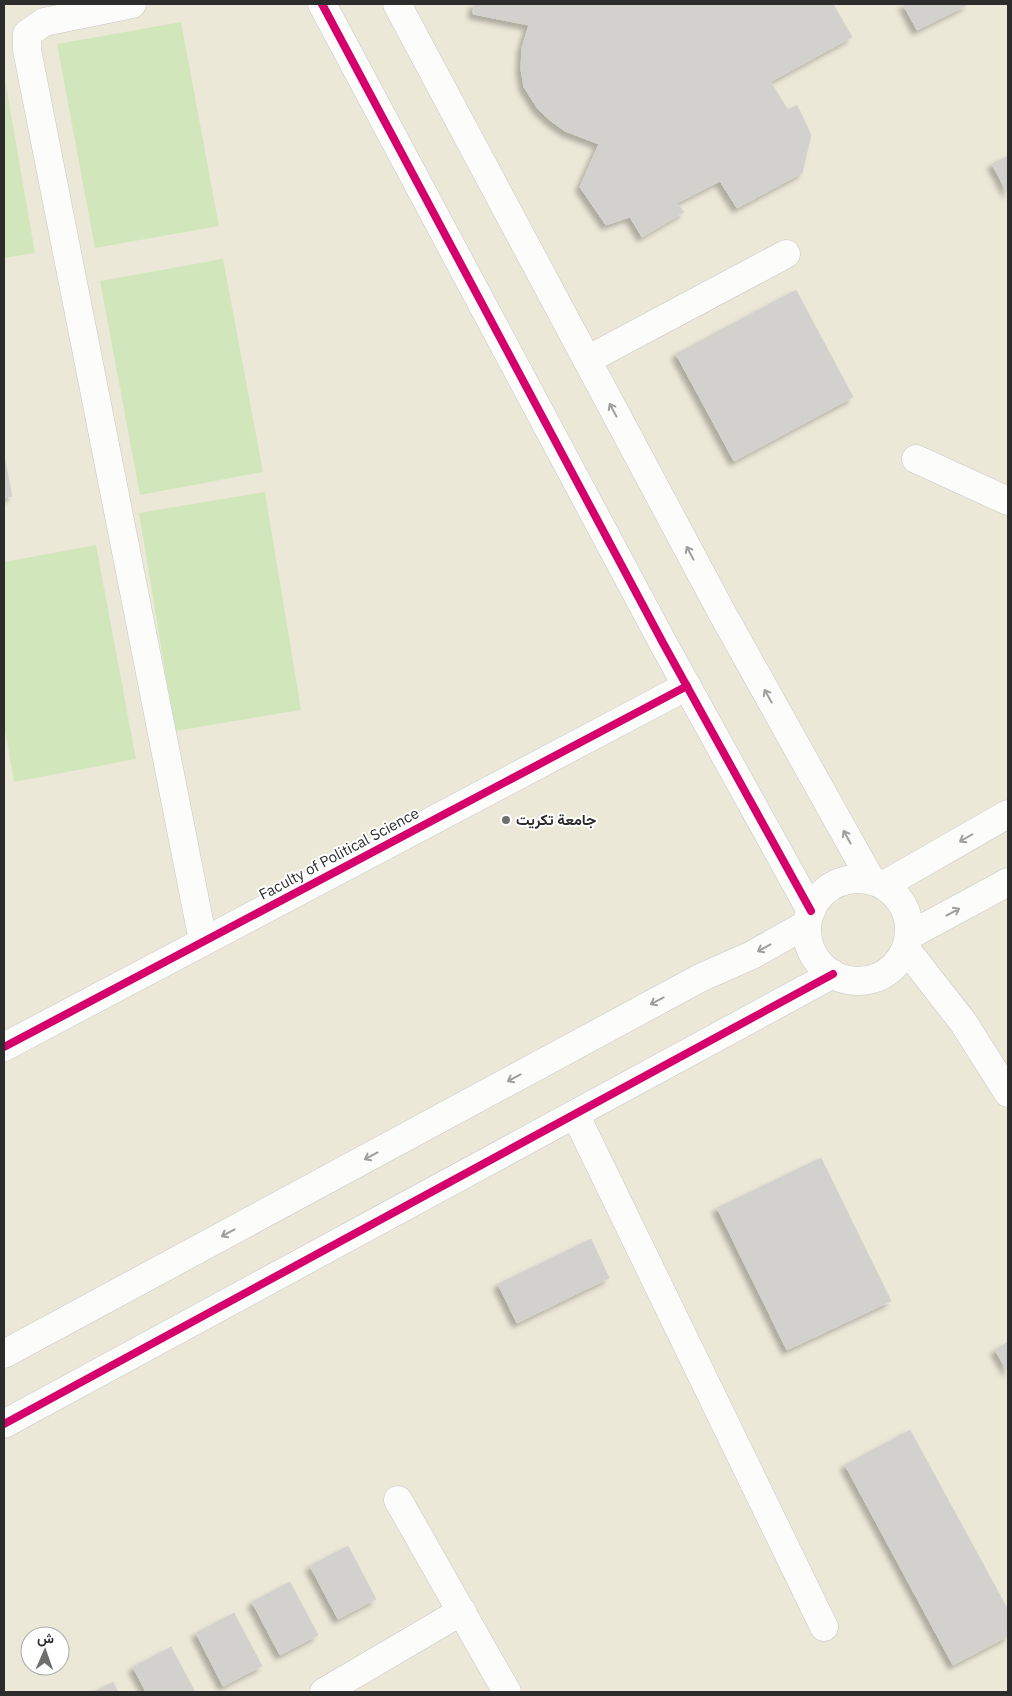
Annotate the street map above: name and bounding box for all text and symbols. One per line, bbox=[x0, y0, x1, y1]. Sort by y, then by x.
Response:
one-way arrow bbox=[608, 402, 618, 417]
one-way arrow bbox=[685, 546, 694, 561]
one-way arrow bbox=[763, 688, 773, 703]
street label: Faculty of Political Science bbox=[255, 803, 422, 904]
place label: جامعة تكريت bbox=[516, 810, 596, 829]
marker: جامعة تكريت bbox=[500, 814, 512, 826]
one-way arrow bbox=[842, 830, 852, 845]
one-way arrow bbox=[959, 834, 974, 844]
one-way arrow bbox=[945, 907, 960, 917]
one-way arrow bbox=[757, 943, 772, 953]
one-way arrow bbox=[649, 996, 664, 1006]
one-way arrow bbox=[507, 1074, 521, 1084]
one-way arrow bbox=[364, 1151, 378, 1161]
one-way arrow bbox=[220, 1228, 235, 1238]
north arrow bbox=[20, 1626, 70, 1676]
text: ش bbox=[37, 1629, 54, 1647]

